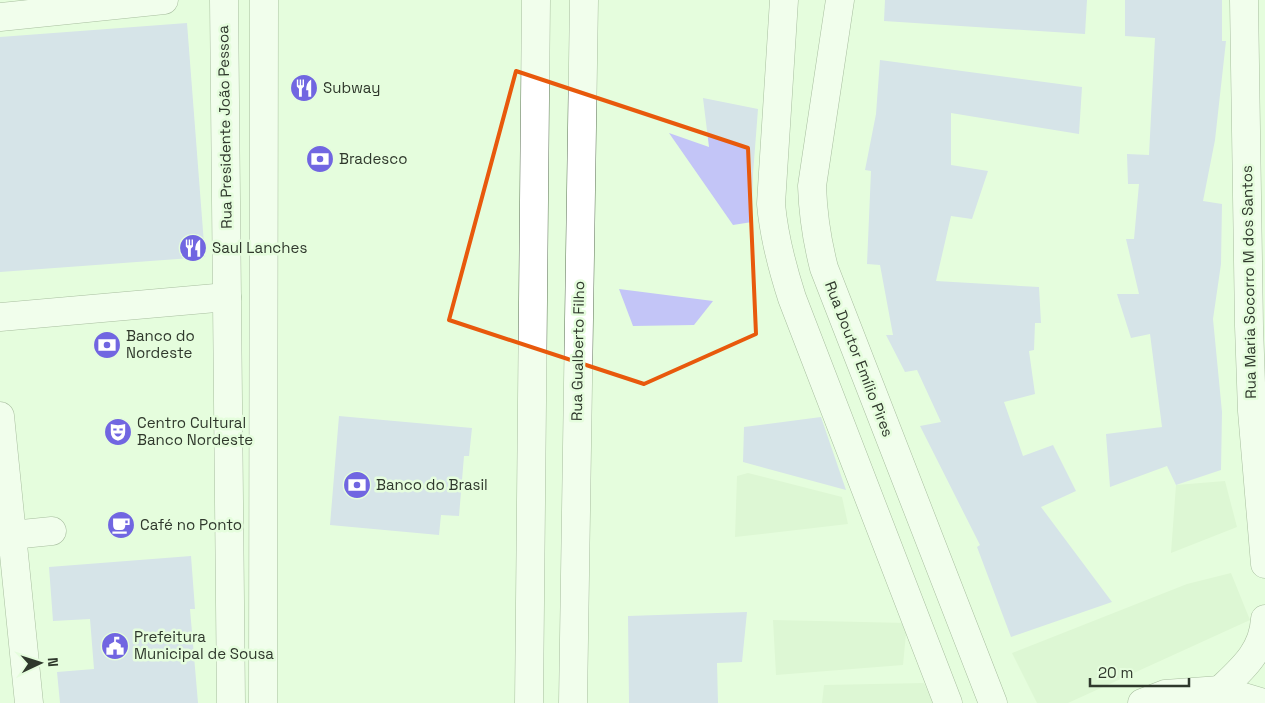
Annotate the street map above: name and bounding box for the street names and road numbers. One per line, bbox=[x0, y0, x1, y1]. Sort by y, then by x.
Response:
street label: Rua Presidente João Pessoa bbox=[213, 25, 236, 229]
street label: Rua Maria Socorro M dos Santos bbox=[1237, 165, 1260, 399]
street label: Rua Doutor Emílio Pires bbox=[821, 278, 898, 439]
street label: Rua Gualberto Filho bbox=[567, 281, 588, 421]

